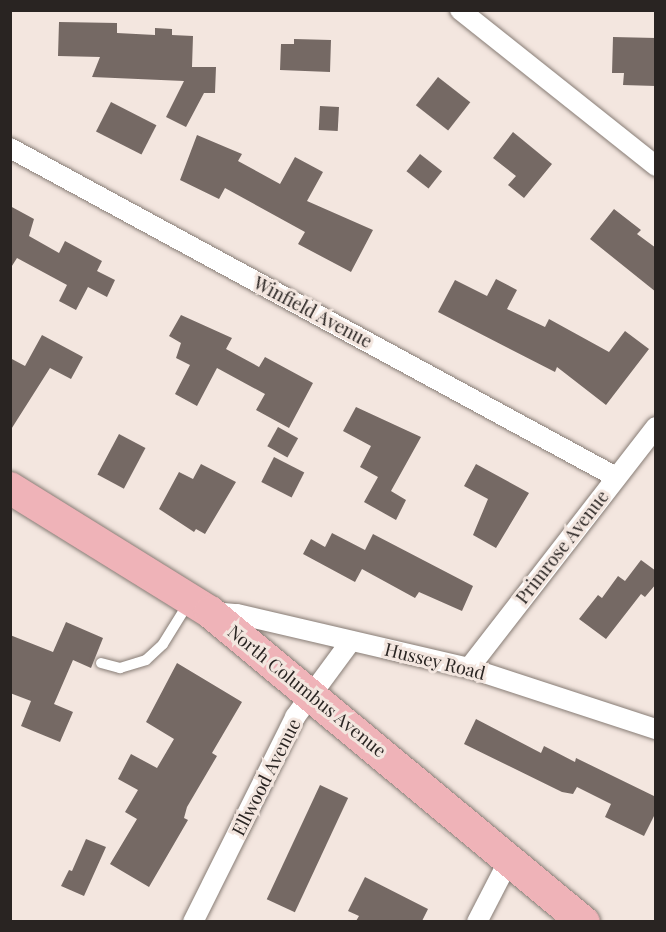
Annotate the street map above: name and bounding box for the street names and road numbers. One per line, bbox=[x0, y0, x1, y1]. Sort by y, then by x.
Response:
street label: Winfield Avenue bbox=[250, 272, 376, 352]
street label: Primrose Avenue bbox=[511, 486, 613, 608]
street label: North Columbus Avenue bbox=[223, 620, 391, 762]
street label: Hussey Road bbox=[382, 638, 488, 684]
street label: Ellwood Avenue bbox=[227, 715, 305, 839]

